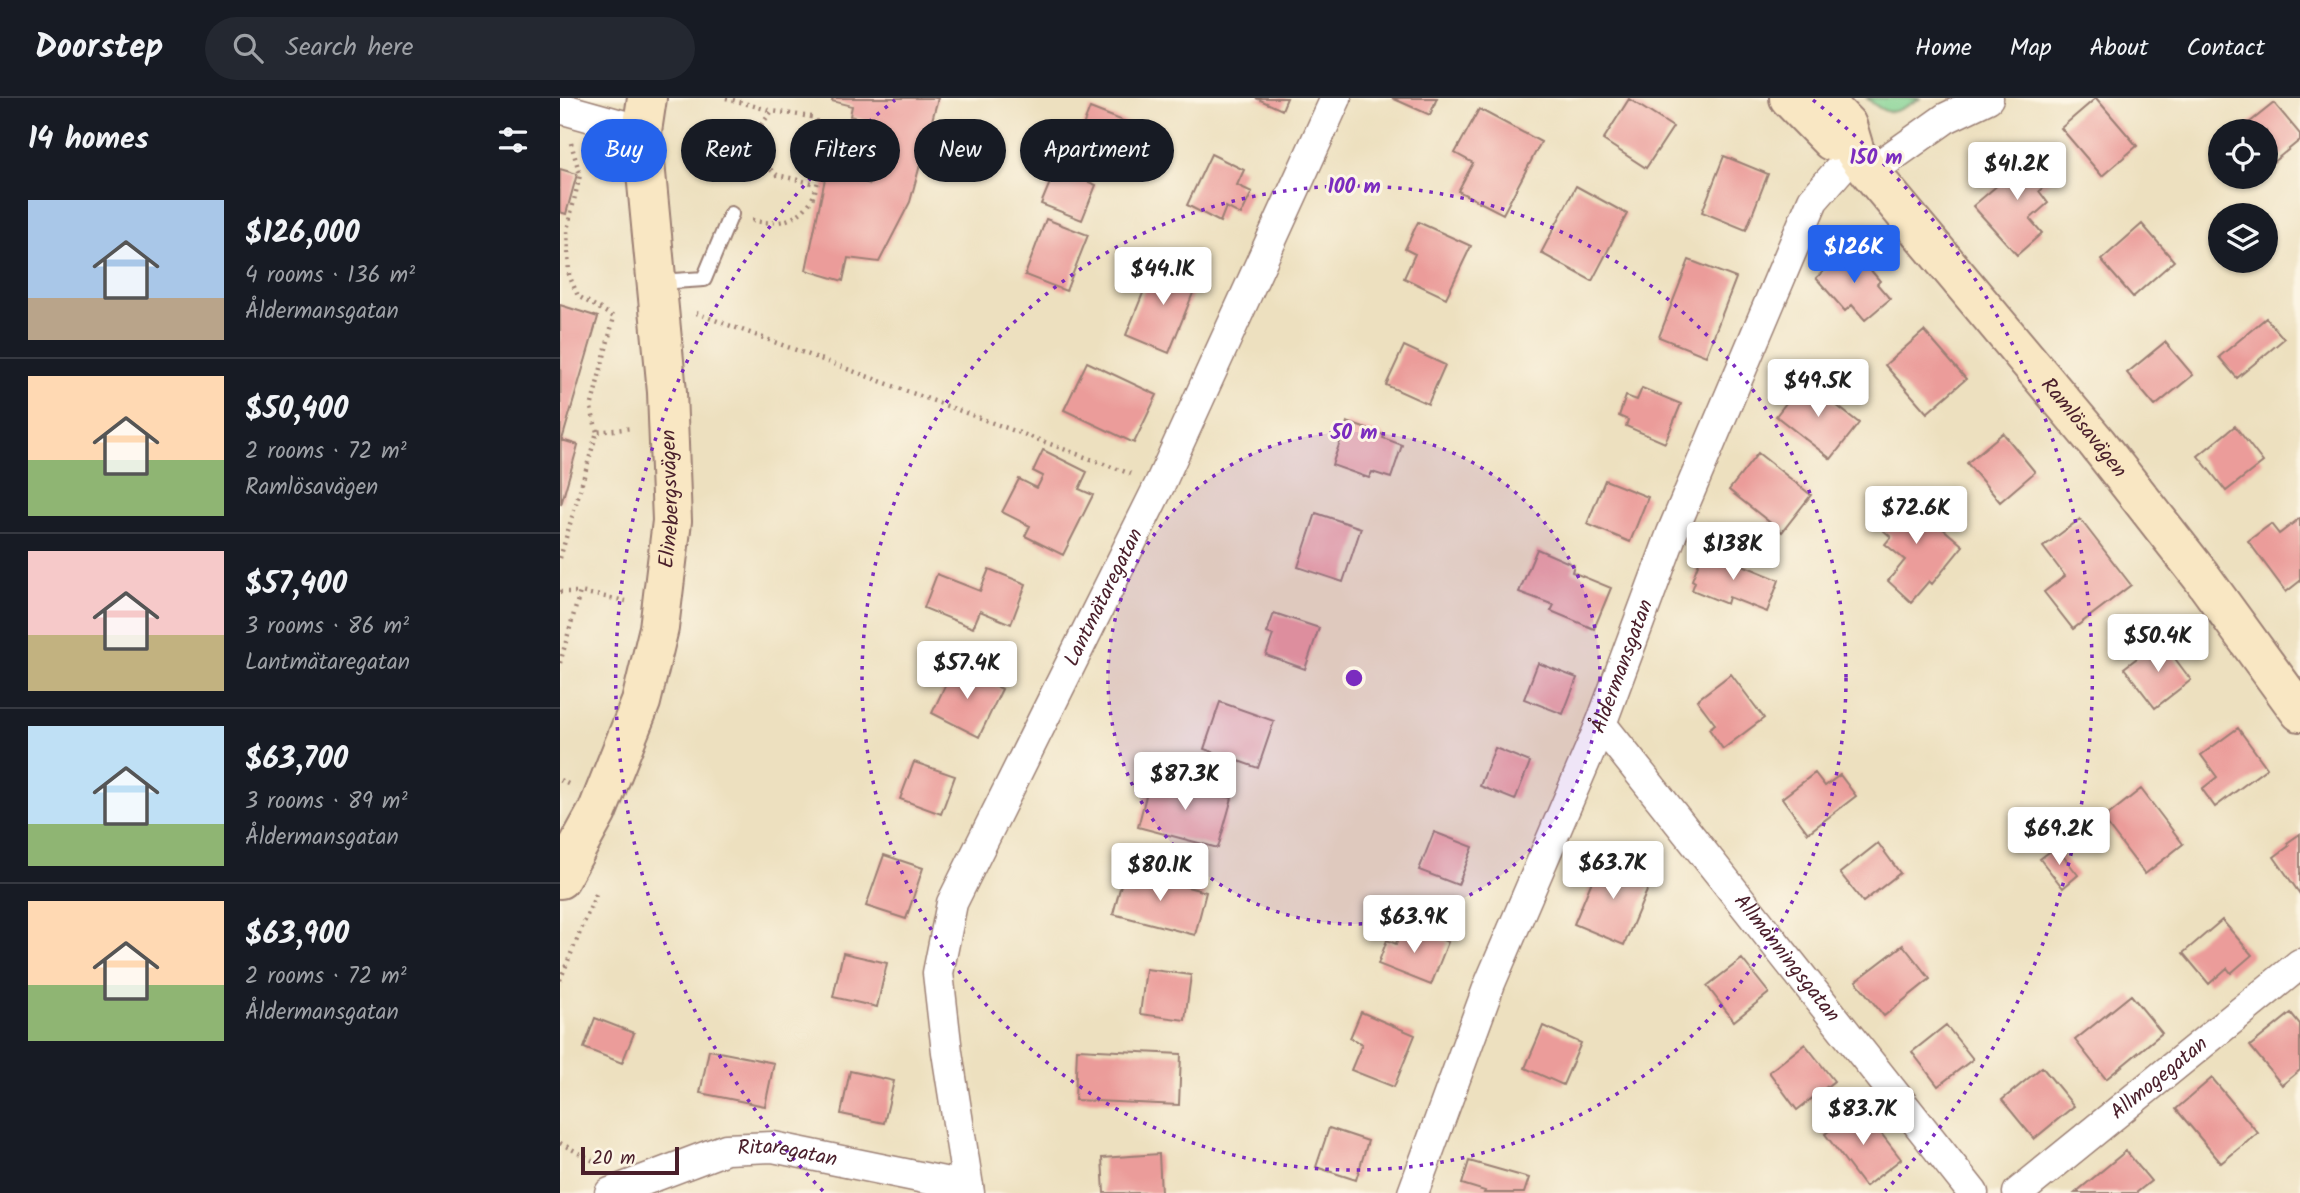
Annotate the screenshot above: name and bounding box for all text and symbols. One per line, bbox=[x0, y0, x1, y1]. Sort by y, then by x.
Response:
search box bbox=[205, 17, 695, 80]
text: Doorstep bbox=[35, 22, 163, 75]
text: Search here bbox=[285, 27, 413, 69]
icon: search bbox=[229, 29, 267, 67]
text: Home bbox=[1915, 29, 1972, 68]
text: Map bbox=[2010, 29, 2052, 68]
text: About bbox=[2090, 29, 2148, 68]
text: Contact bbox=[2186, 29, 2265, 68]
text: 14 homes bbox=[28, 116, 149, 164]
chip: Buy bbox=[581, 119, 667, 182]
chip: Rent bbox=[681, 119, 776, 182]
chip: Filters bbox=[790, 119, 900, 182]
chip: New bbox=[914, 119, 1006, 182]
chip: Apartment bbox=[1020, 119, 1174, 182]
map controls bbox=[2208, 119, 2278, 273]
button: locate bbox=[2208, 119, 2278, 189]
icon: filters bbox=[494, 121, 532, 159]
text: 150 m bbox=[1849, 142, 1903, 175]
pin: $41.2K bbox=[1960, 142, 2074, 202]
text: $41.2K bbox=[1984, 147, 2050, 183]
text: 100 m bbox=[1327, 171, 1381, 204]
button: layers bbox=[2208, 203, 2278, 273]
text: $126,000 bbox=[245, 210, 360, 258]
pin: $126K bbox=[1805, 226, 1903, 285]
icon: home bbox=[84, 228, 168, 312]
text: $126K bbox=[1824, 230, 1884, 266]
pin: $44.1K bbox=[1106, 248, 1220, 307]
text: $44.1K bbox=[1131, 252, 1195, 288]
text: 4 rooms · 136 m² bbox=[245, 258, 415, 294]
text: Åldermansgatan bbox=[245, 294, 399, 330]
pin: $49.5K bbox=[1761, 360, 1875, 419]
text: $49.5K bbox=[1784, 364, 1852, 400]
street label: Ramlösavägen bbox=[2032, 370, 2135, 485]
text: $50,400 bbox=[245, 386, 348, 434]
icon: home bbox=[84, 404, 168, 488]
text: 50 m bbox=[1330, 417, 1377, 450]
street label: Elinebergsvägen bbox=[650, 429, 689, 570]
text: 2 rooms · 72 m² bbox=[245, 434, 407, 470]
text: Ramlösavägen bbox=[245, 470, 378, 506]
pin: $72.6K bbox=[1859, 486, 1973, 546]
text: $72.6K bbox=[1881, 491, 1951, 527]
street label: Lantmätaregatan bbox=[1056, 522, 1152, 672]
pin: $138K bbox=[1684, 522, 1782, 582]
text: $138K bbox=[1703, 527, 1763, 563]
text: $57,400 bbox=[245, 561, 347, 609]
icon: home bbox=[84, 579, 168, 663]
street label: Åldermansgatan bbox=[1582, 595, 1662, 739]
text: 3 rooms · 86 m² bbox=[245, 609, 409, 645]
pin: $50.4K bbox=[2101, 614, 2215, 674]
text: $50.4K bbox=[2124, 619, 2192, 655]
pin: $57.4K bbox=[910, 642, 1024, 701]
text: Lantmätaregatan bbox=[245, 645, 410, 681]
text: $57.4K bbox=[933, 646, 1001, 682]
centre of rings bbox=[1342, 666, 1366, 690]
text: $63,700 bbox=[245, 736, 348, 784]
pin: $87.3K bbox=[1128, 752, 1242, 812]
icon: home bbox=[84, 754, 168, 838]
text: $87.3K bbox=[1150, 757, 1220, 793]
text: 3 rooms · 89 m² bbox=[245, 784, 408, 820]
pin: $69.2K bbox=[2002, 808, 2116, 867]
text: $69.2K bbox=[2024, 812, 2094, 848]
text: Åldermansgatan bbox=[245, 820, 399, 856]
pin: $63.7K bbox=[1556, 842, 1670, 901]
pin: $80.1K bbox=[1103, 844, 1217, 903]
text: $63.7K bbox=[1579, 846, 1647, 882]
text: $80.1K bbox=[1127, 848, 1193, 884]
street label: Allmänningsgatan bbox=[1725, 887, 1848, 1030]
pin: $63.9K bbox=[1357, 896, 1471, 955]
text: $63.9K bbox=[1379, 900, 1449, 936]
text: $63,900 bbox=[245, 911, 349, 959]
icon: home bbox=[84, 929, 168, 1013]
text: 2 rooms · 72 m² bbox=[245, 959, 407, 995]
text: Åldermansgatan bbox=[245, 995, 399, 1031]
street label: Allmogegatan bbox=[2103, 1028, 2215, 1128]
pin: $83.7K bbox=[1806, 1088, 1920, 1147]
text: $83.7K bbox=[1828, 1092, 1898, 1128]
street label: Ritaregatan bbox=[737, 1131, 840, 1176]
scale bar bbox=[581, 1144, 679, 1176]
text: 20 m bbox=[592, 1144, 635, 1174]

